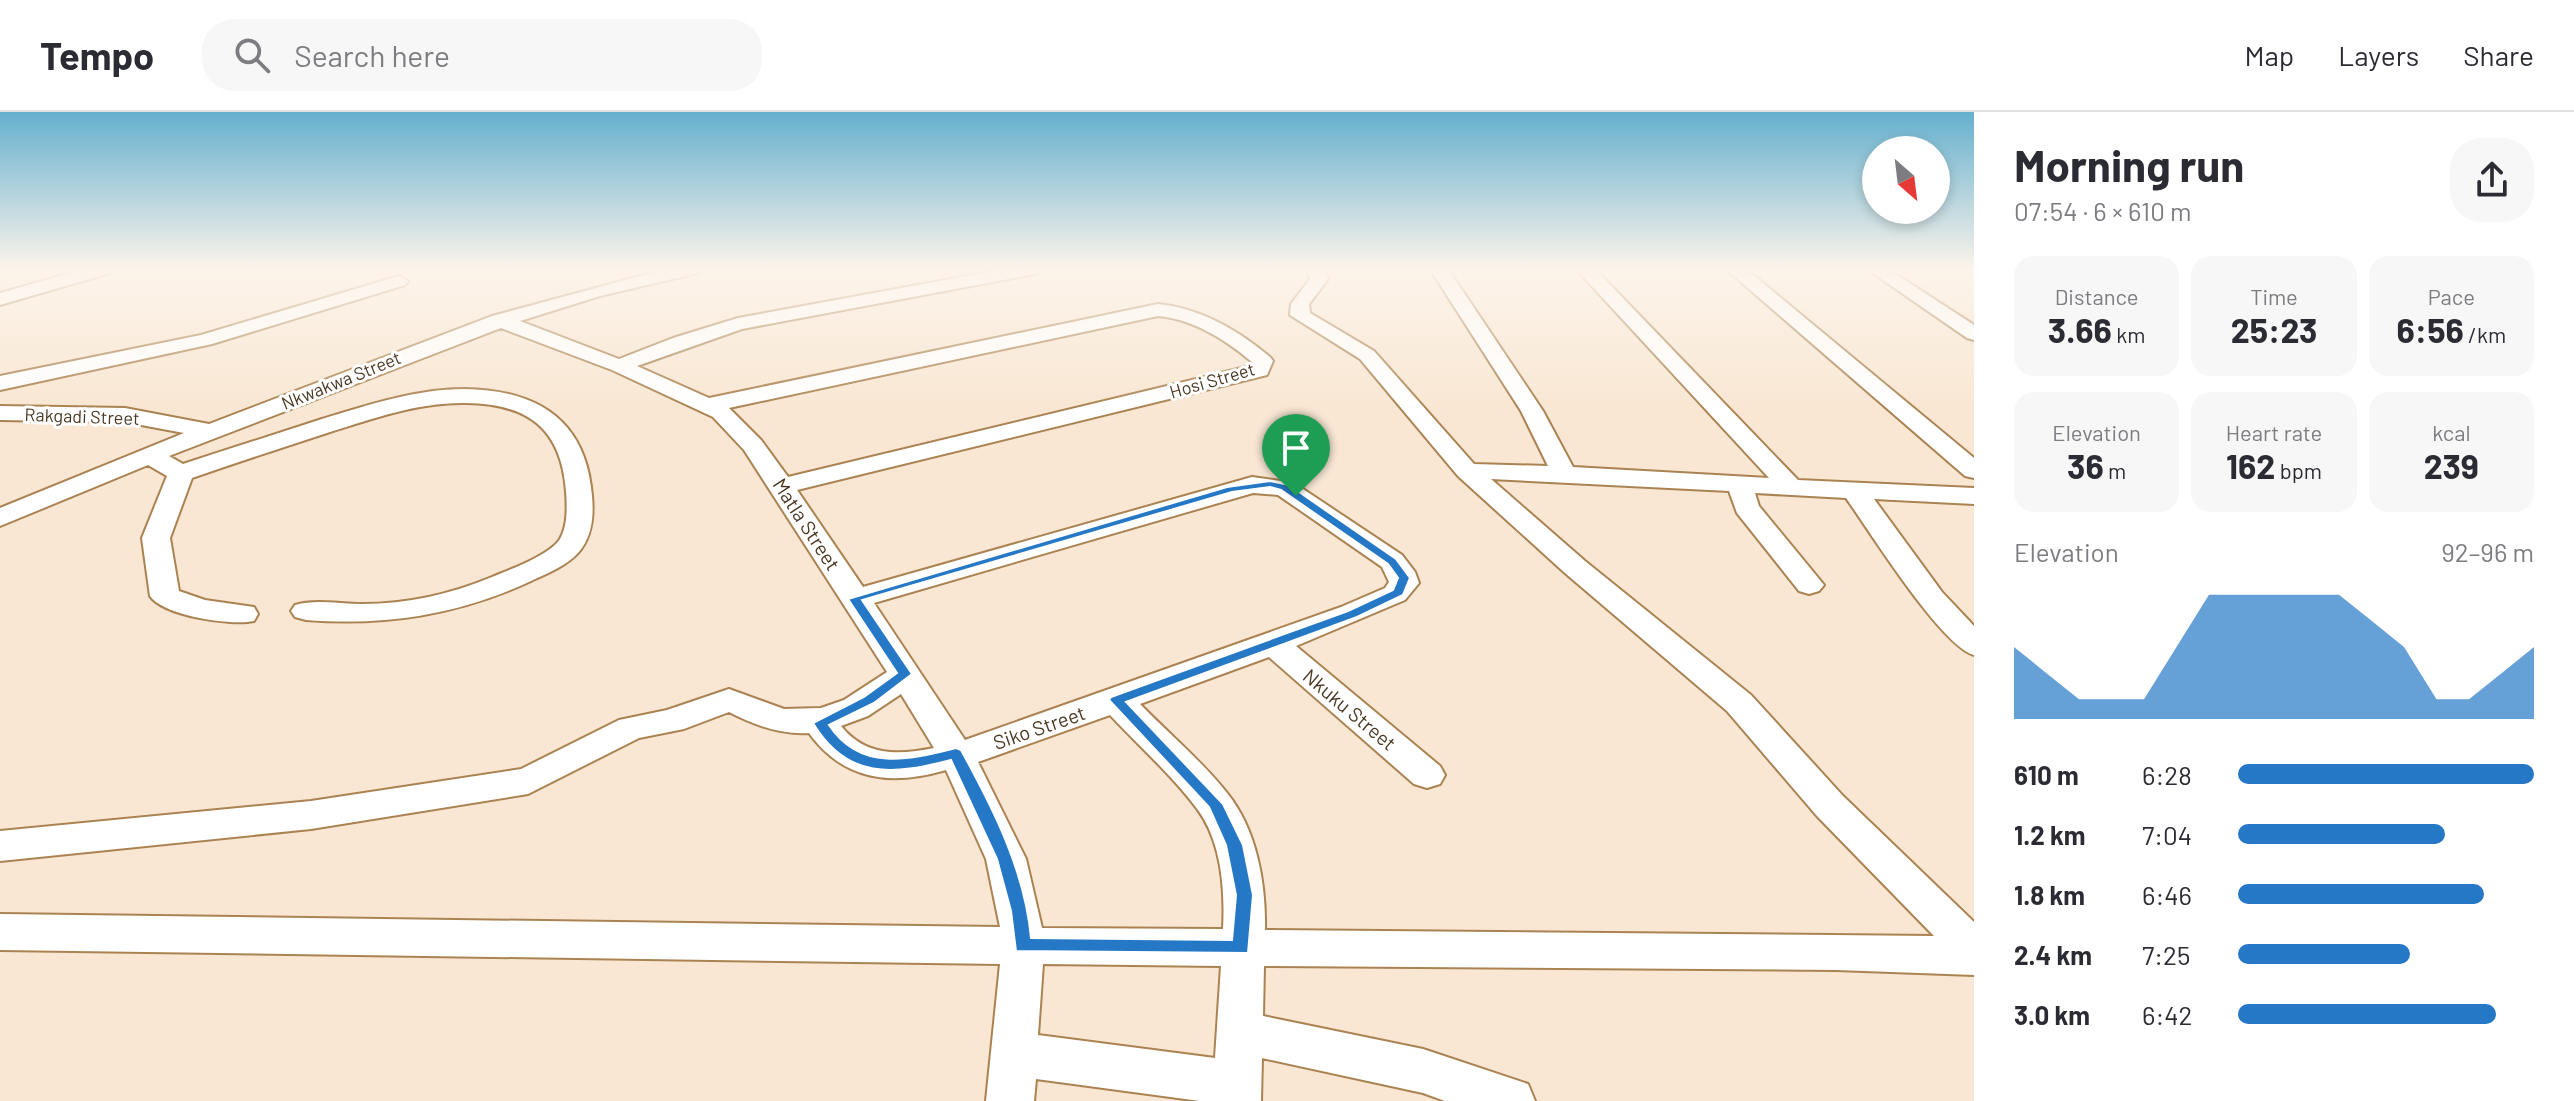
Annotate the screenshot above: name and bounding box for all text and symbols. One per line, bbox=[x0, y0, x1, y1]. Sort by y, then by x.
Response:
search box bbox=[202, 19, 762, 91]
text: Tempo bbox=[40, 32, 154, 78]
icon: search bbox=[230, 33, 274, 77]
text: Search here bbox=[294, 37, 450, 73]
text: Map bbox=[2244, 38, 2294, 72]
text: Layers bbox=[2338, 38, 2419, 72]
text: Share bbox=[2463, 38, 2534, 72]
north arrow bbox=[1862, 136, 1950, 224]
map controls bbox=[1862, 136, 1950, 224]
text: Morning run bbox=[2014, 138, 2244, 191]
button: share bbox=[2450, 138, 2534, 222]
text: 07:54 · 6 × 610 m bbox=[2014, 195, 2192, 226]
text: Distance bbox=[2055, 283, 2139, 309]
text: Time bbox=[2250, 283, 2298, 309]
text: Pace bbox=[2428, 283, 2475, 309]
text: 3.66 bbox=[2048, 309, 2112, 350]
text: 25:23 bbox=[2231, 309, 2317, 350]
text: 6:56 bbox=[2397, 309, 2464, 350]
text: km bbox=[2112, 321, 2146, 347]
text: /km bbox=[2464, 321, 2506, 347]
street label: Nkwakwa Street bbox=[278, 346, 404, 414]
street label: Hosi Street bbox=[1167, 357, 1257, 403]
street label: Rakgadi Street bbox=[24, 403, 140, 429]
pin bbox=[1262, 414, 1330, 496]
text: Elevation bbox=[2052, 419, 2141, 445]
text: Heart rate bbox=[2226, 419, 2322, 445]
text: kcal bbox=[2432, 419, 2471, 445]
icon: arrive bbox=[1274, 426, 1318, 470]
text: 36 bbox=[2067, 445, 2104, 486]
text: 162 bbox=[2226, 445, 2275, 486]
text: 239 bbox=[2424, 445, 2479, 486]
text: m bbox=[2104, 457, 2126, 483]
text: bpm bbox=[2275, 457, 2322, 483]
street label: Matla Street bbox=[768, 473, 846, 575]
text: Elevation bbox=[2014, 536, 2119, 567]
text: 92–96 m bbox=[2441, 536, 2534, 567]
street label: Nkuku Street bbox=[1299, 663, 1401, 755]
street label: Siko Street bbox=[990, 700, 1088, 754]
text: 610 m bbox=[2014, 759, 2079, 790]
text: 6:28 bbox=[2142, 759, 2192, 790]
text: 1.2 km bbox=[2014, 819, 2086, 850]
text: 7:04 bbox=[2142, 819, 2192, 850]
text: 1.8 km bbox=[2014, 879, 2085, 910]
text: 6:46 bbox=[2142, 879, 2192, 910]
text: 2.4 km bbox=[2014, 939, 2092, 970]
text: 7:25 bbox=[2142, 939, 2190, 970]
text: 3.0 km bbox=[2014, 999, 2090, 1030]
text: 6:42 bbox=[2142, 999, 2192, 1030]

